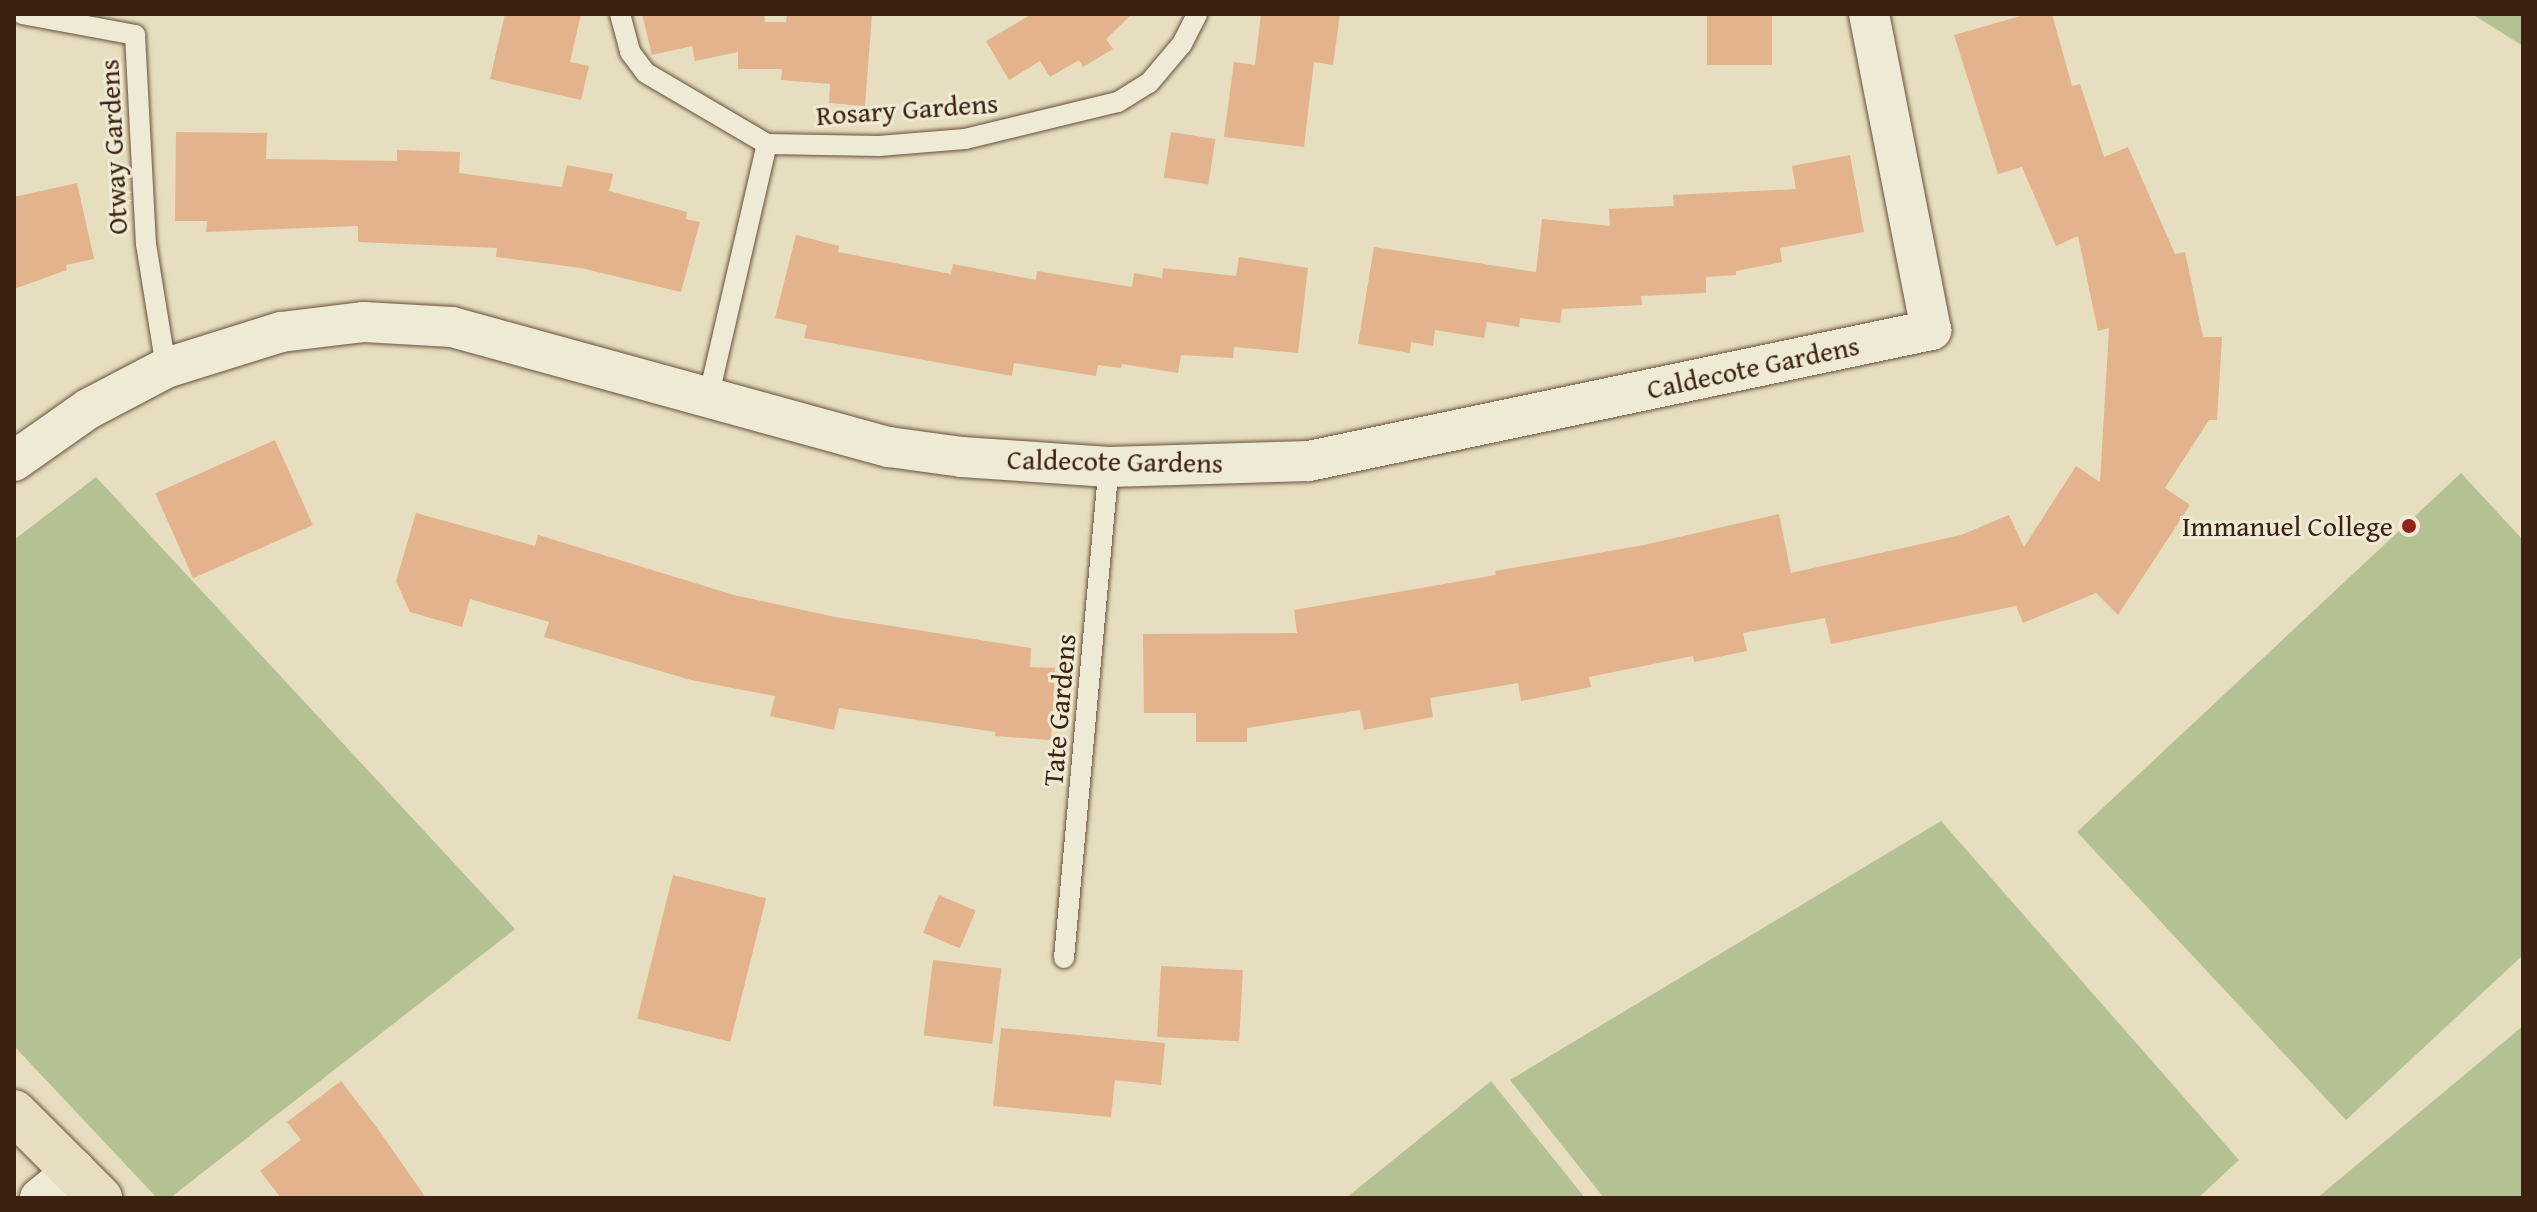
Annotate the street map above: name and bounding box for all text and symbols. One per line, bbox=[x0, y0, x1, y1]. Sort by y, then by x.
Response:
street label: Otway Gardens bbox=[92, 58, 134, 236]
street label: Rosary Gardens bbox=[815, 86, 999, 132]
street label: Caldecote Gardens bbox=[1644, 328, 1862, 406]
street label: Caldecote Gardens bbox=[1007, 442, 1223, 480]
place label: Immanuel College bbox=[2182, 509, 2393, 543]
marker: Immanuel College bbox=[2400, 517, 2418, 535]
street label: Tate Gardens bbox=[1036, 632, 1082, 788]

